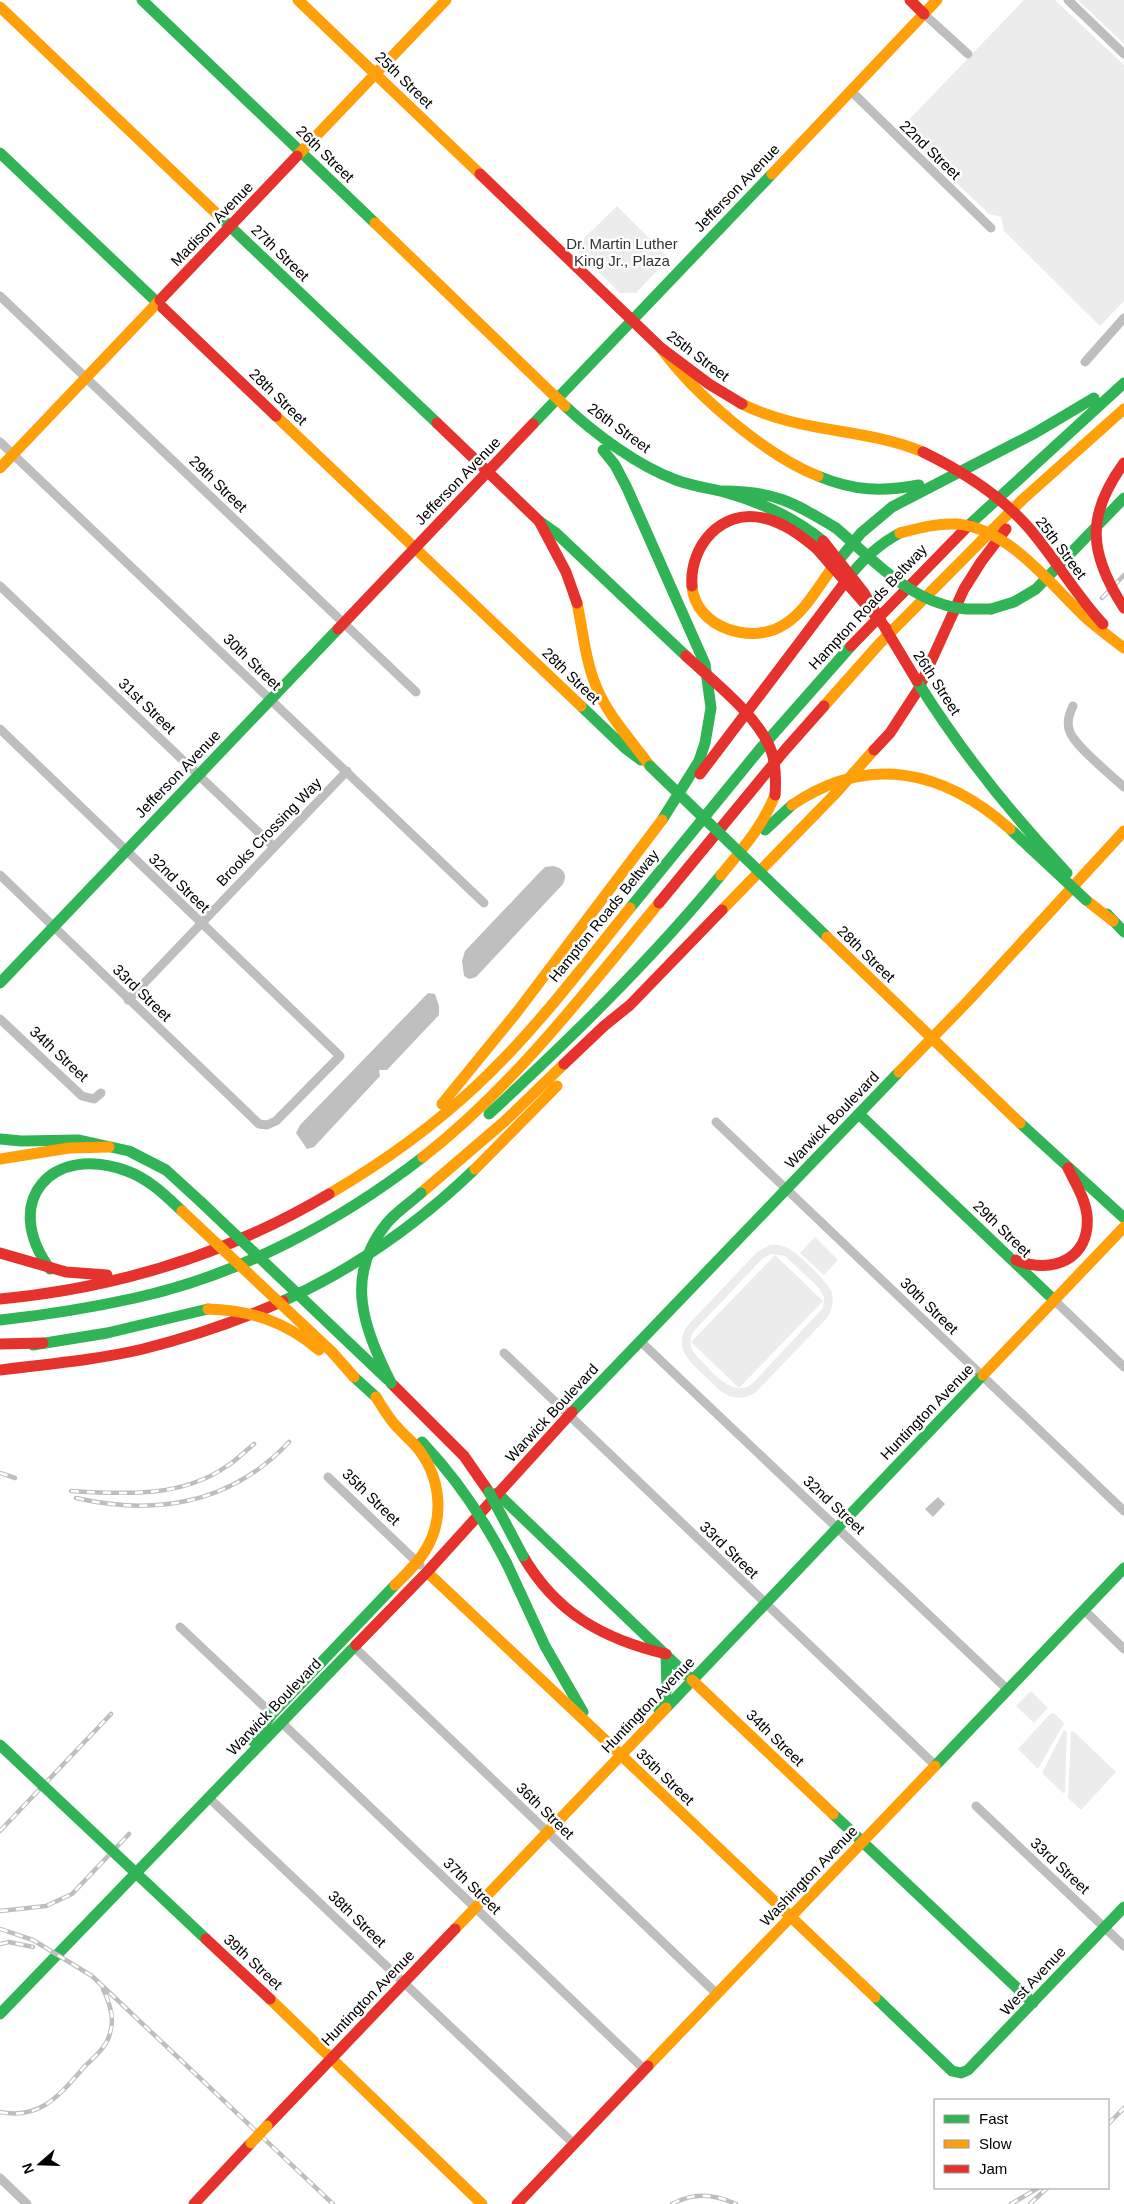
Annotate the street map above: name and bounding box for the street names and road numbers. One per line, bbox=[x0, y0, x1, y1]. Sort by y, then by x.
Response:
street label: 25th Street bbox=[372, 48, 437, 112]
street label: 22nd Street bbox=[897, 117, 965, 183]
street label: 26th Street bbox=[293, 122, 358, 186]
street label: Jefferson Avenue bbox=[690, 140, 783, 235]
street label: Madison Avenue bbox=[167, 178, 256, 269]
street label: 27th Street bbox=[248, 221, 313, 285]
street label: 25th Street bbox=[664, 327, 733, 385]
street label: 28th Street bbox=[246, 365, 311, 429]
street label: 26th Street bbox=[585, 399, 655, 457]
street label: Jefferson Avenue bbox=[411, 433, 504, 528]
street label: 29th Street bbox=[186, 452, 251, 516]
street label: 25th Street bbox=[1033, 513, 1091, 583]
street label: Hampton Roads Beltway bbox=[805, 540, 930, 673]
street label: 30th Street bbox=[220, 630, 285, 694]
street label: 28th Street bbox=[539, 644, 604, 708]
street label: 26th Street bbox=[910, 647, 965, 719]
street label: 31st Street bbox=[115, 674, 180, 738]
street label: Jefferson Avenue bbox=[131, 726, 224, 821]
street label: Brooks Crossing Way bbox=[213, 774, 325, 889]
street label: Hampton Roads Beltway bbox=[545, 846, 662, 985]
street label: 32nd Street bbox=[146, 850, 214, 916]
street label: 28th Street bbox=[834, 922, 899, 986]
street label: 33rd Street bbox=[110, 961, 176, 1025]
street label: 34th Street bbox=[27, 1022, 93, 1085]
street label: Warwick Boulevard bbox=[781, 1068, 882, 1172]
street label: 29th Street bbox=[970, 1197, 1035, 1261]
street label: 30th Street bbox=[897, 1274, 962, 1338]
street label: Warwick Boulevard bbox=[502, 1360, 601, 1465]
street label: Huntington Avenue bbox=[877, 1360, 977, 1463]
street label: 35th Street bbox=[339, 1465, 404, 1529]
street label: 32nd Street bbox=[800, 1472, 869, 1538]
street label: 33rd Street bbox=[697, 1518, 763, 1582]
street label: Huntington Avenue bbox=[598, 1653, 698, 1756]
street label: Warwick Boulevard bbox=[223, 1655, 324, 1759]
street label: 34th Street bbox=[743, 1706, 808, 1770]
street label: 35th Street bbox=[633, 1745, 698, 1809]
street label: 36th Street bbox=[513, 1779, 578, 1843]
street label: Washington Avenue bbox=[756, 1822, 861, 1929]
street label: 33rd Street bbox=[1027, 1834, 1094, 1898]
street label: 37th Street bbox=[440, 1854, 505, 1918]
street label: 38th Street bbox=[325, 1887, 390, 1951]
street label: 39th Street bbox=[221, 1930, 287, 1993]
street label: West Avenue bbox=[996, 1943, 1069, 2019]
street label: Huntington Avenue bbox=[318, 1946, 418, 2049]

